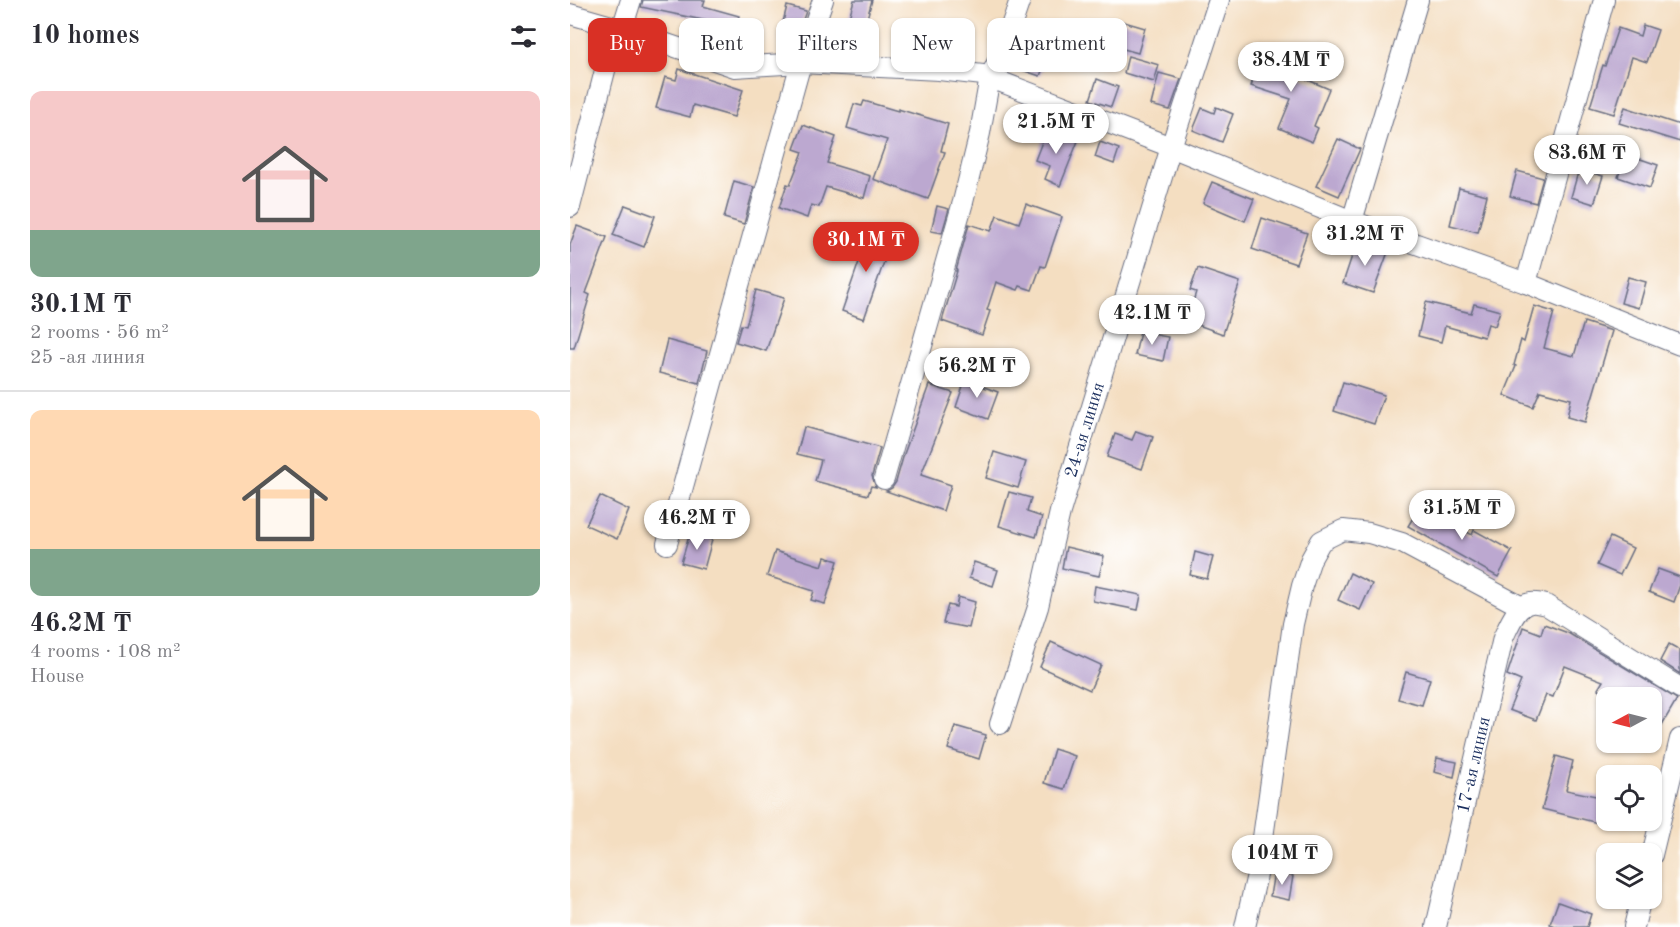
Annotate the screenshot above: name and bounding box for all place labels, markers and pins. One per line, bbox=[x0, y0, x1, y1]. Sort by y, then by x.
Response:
pin: 38.4M ₸ bbox=[1236, 42, 1346, 93]
pin: 21.5M ₸ bbox=[1001, 104, 1111, 155]
pin: 83.6M ₸ bbox=[1532, 135, 1642, 186]
pin: 31.2M ₸ bbox=[1310, 216, 1420, 267]
pin: 30.1M ₸ bbox=[811, 222, 921, 273]
pin: 42.1M ₸ bbox=[1097, 295, 1207, 346]
pin: 56.2M ₸ bbox=[922, 348, 1032, 399]
pin: 31.5M ₸ bbox=[1407, 490, 1517, 541]
pin: 46.2M ₸ bbox=[642, 500, 752, 551]
pin: 104M ₸ bbox=[1233, 835, 1331, 886]

